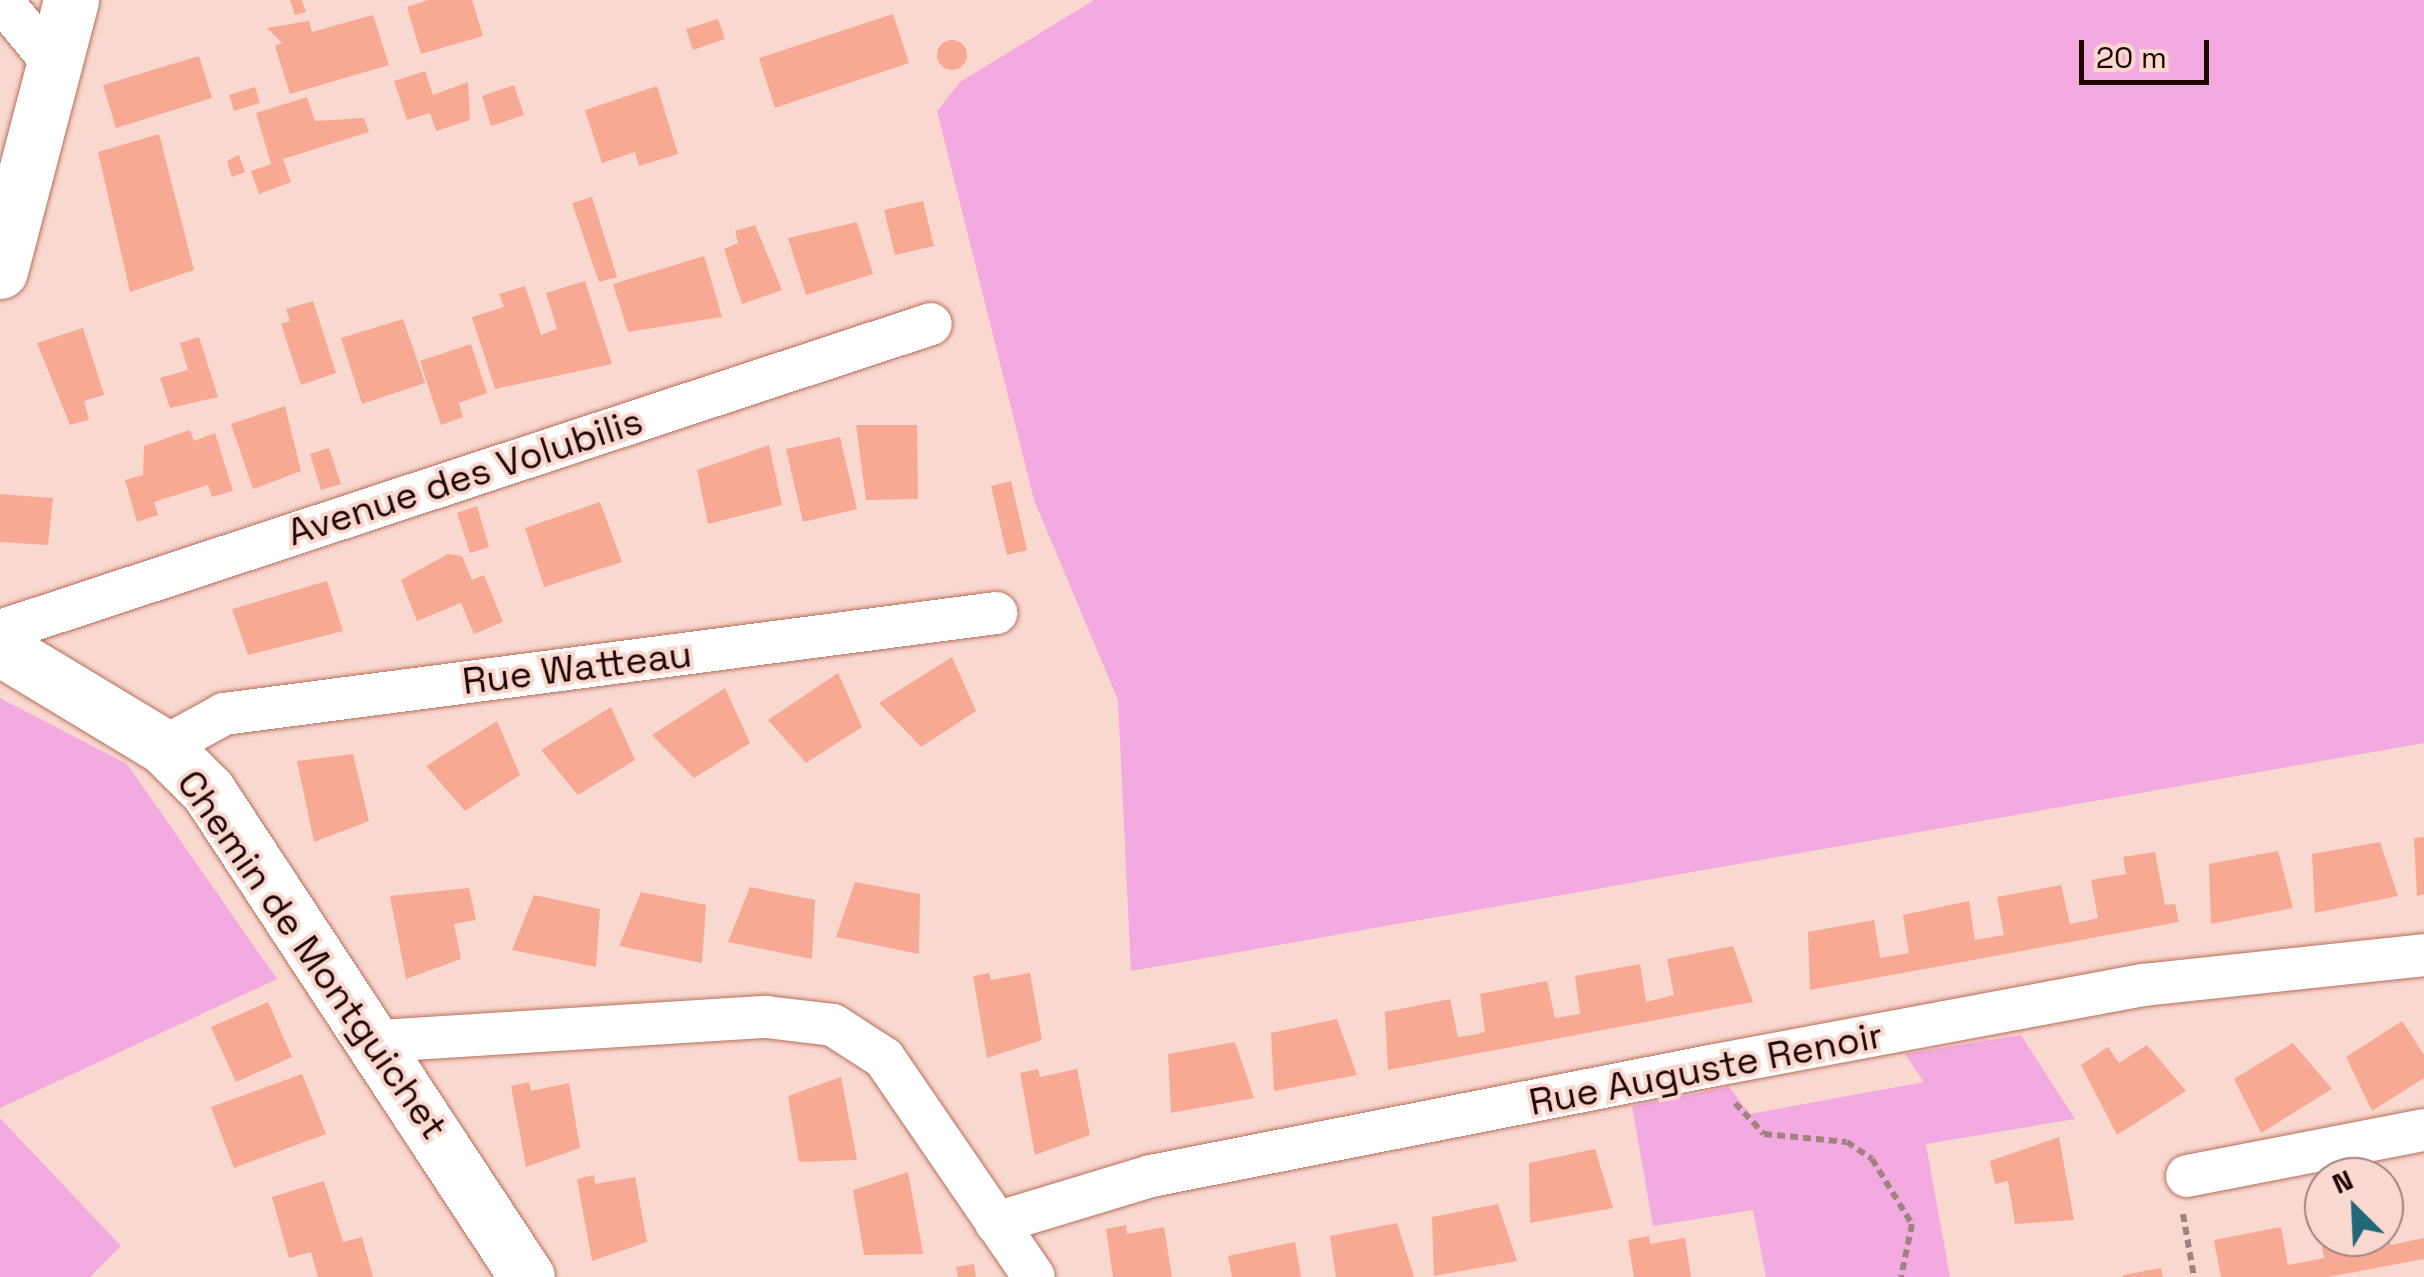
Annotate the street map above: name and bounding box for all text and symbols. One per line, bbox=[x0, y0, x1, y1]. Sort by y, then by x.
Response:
scale bar bbox=[2084, 20, 2214, 82]
text: 20 m bbox=[2096, 38, 2167, 77]
street label: Avenue des Volubilis bbox=[281, 398, 649, 556]
street label: Rue Watteau bbox=[460, 631, 694, 705]
street label: Chemin de Montguichet bbox=[167, 762, 457, 1148]
street label: Rue Auguste Renoir bbox=[1525, 1012, 1887, 1126]
north arrow bbox=[2304, 1157, 2404, 1257]
text: N bbox=[2327, 1161, 2358, 1202]

